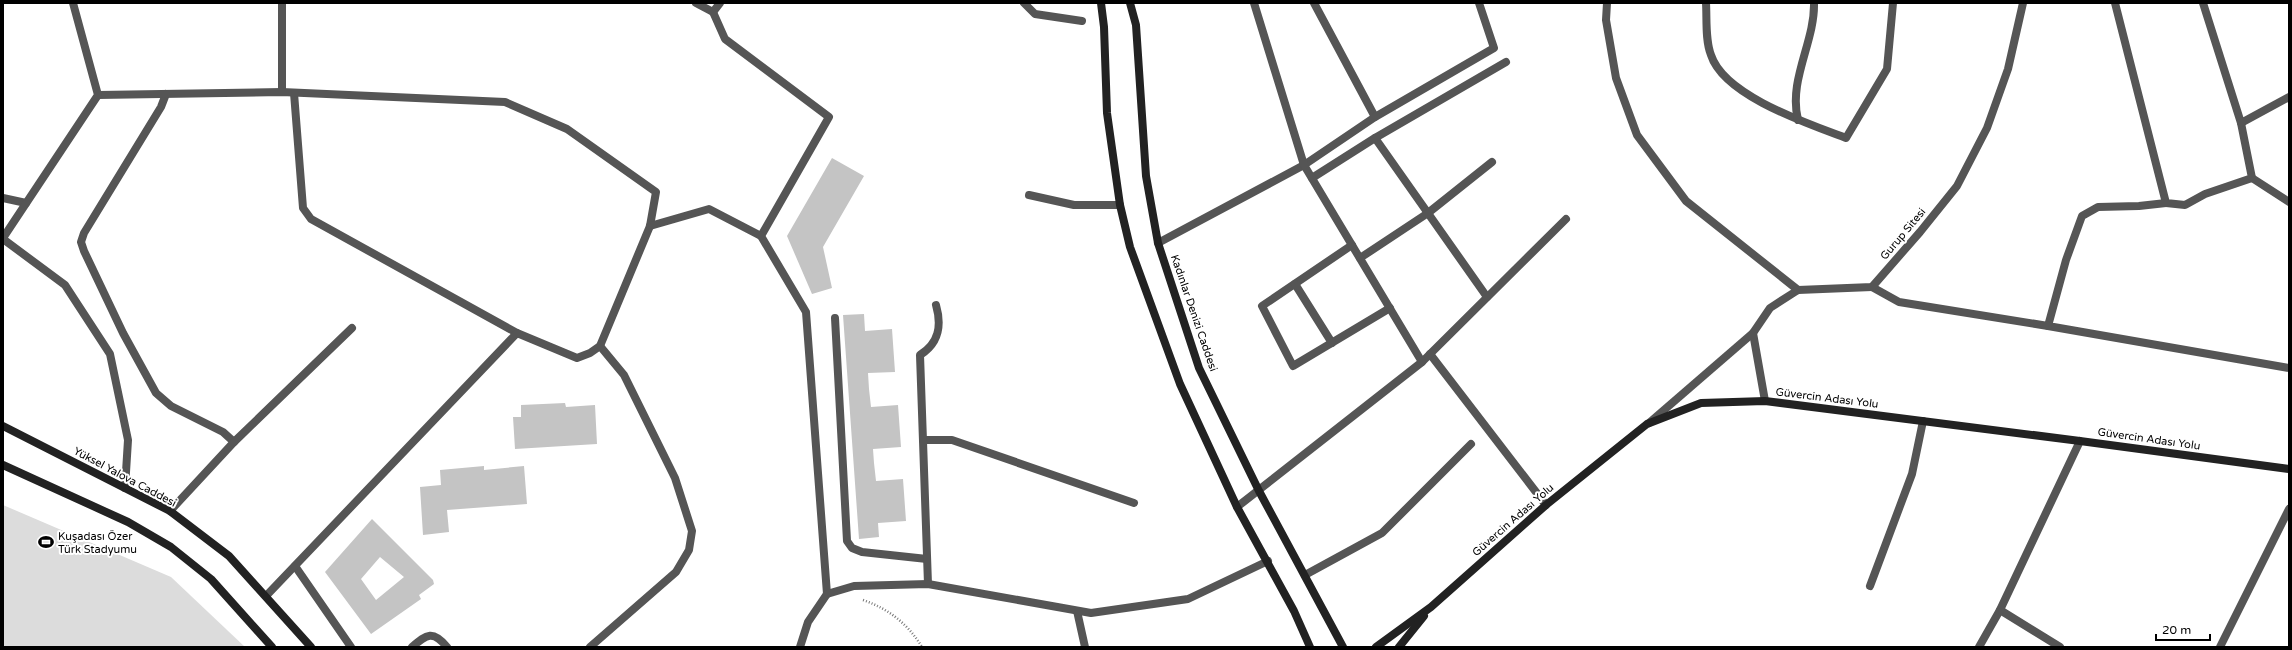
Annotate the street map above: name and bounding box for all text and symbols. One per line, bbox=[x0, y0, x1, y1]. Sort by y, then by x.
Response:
street label: Gurup Sitesi bbox=[1878, 205, 1928, 263]
street label: Kadınlar Denizi Caddesi bbox=[1168, 253, 1220, 373]
street label: Güvercin Adası Yolu bbox=[1775, 385, 1879, 411]
street label: Güvercin Adası Yolu bbox=[2097, 425, 2201, 453]
street label: Yüksel Yalova Caddesi bbox=[71, 444, 179, 510]
street label: Güvercin Adası Yolu bbox=[1470, 481, 1556, 559]
place label: Kuşadası Özer Türk Stadyumu bbox=[58, 530, 137, 556]
sports icon: Kuşadası Özer Türk Stadyumu bbox=[37, 533, 55, 551]
scale bar bbox=[2156, 616, 2210, 642]
text: 20 m bbox=[2162, 623, 2191, 637]

